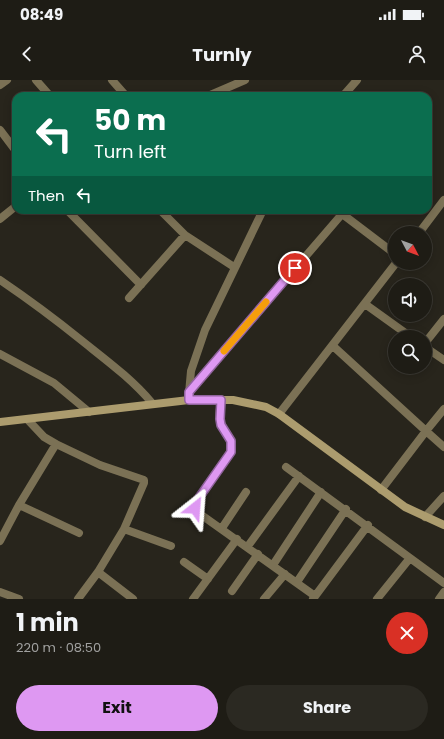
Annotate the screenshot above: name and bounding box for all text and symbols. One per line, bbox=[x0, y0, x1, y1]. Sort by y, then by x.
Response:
text: 08:49 bbox=[20, 4, 63, 25]
text: Turnly bbox=[192, 42, 252, 67]
icon: back bbox=[16, 43, 38, 65]
icon: person bbox=[406, 43, 428, 65]
text: 50 m bbox=[94, 101, 166, 140]
icon: left bbox=[28, 108, 80, 160]
text: Turn left bbox=[94, 139, 166, 164]
icon: left bbox=[73, 184, 95, 206]
text: Then bbox=[28, 185, 65, 206]
north arrow bbox=[388, 226, 432, 270]
map controls bbox=[388, 226, 432, 374]
pin bbox=[278, 251, 312, 285]
icon: arrive bbox=[284, 257, 306, 279]
button: sound bbox=[388, 278, 432, 322]
button: search bbox=[388, 330, 432, 374]
position arrow bbox=[174, 487, 216, 529]
text: 1 min bbox=[16, 606, 79, 639]
button: close bbox=[386, 612, 428, 654]
text: 220 m · 08:50 bbox=[16, 638, 101, 657]
button: Exit bbox=[16, 685, 218, 731]
button: Share bbox=[226, 685, 428, 731]

